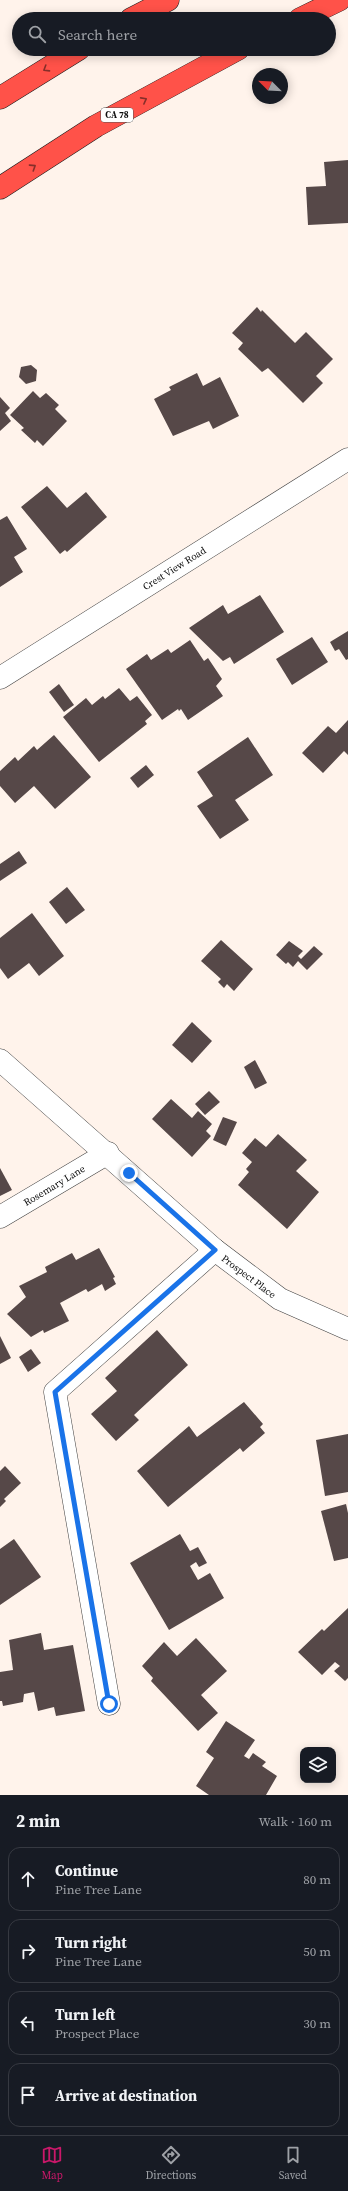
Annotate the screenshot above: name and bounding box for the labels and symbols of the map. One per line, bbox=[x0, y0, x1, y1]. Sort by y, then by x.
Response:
one-way arrow bbox=[43, 65, 50, 72]
north arrow bbox=[252, 68, 288, 104]
one-way arrow bbox=[140, 98, 147, 105]
road number: CA 78 bbox=[101, 108, 133, 122]
one-way arrow bbox=[29, 164, 36, 172]
street label: Crest View Road bbox=[140, 544, 209, 593]
street label: Rosemary Lane bbox=[21, 1162, 87, 1209]
route end bbox=[120, 1164, 138, 1182]
street label: Prospect Place bbox=[219, 1252, 279, 1301]
route start bbox=[100, 1695, 118, 1713]

